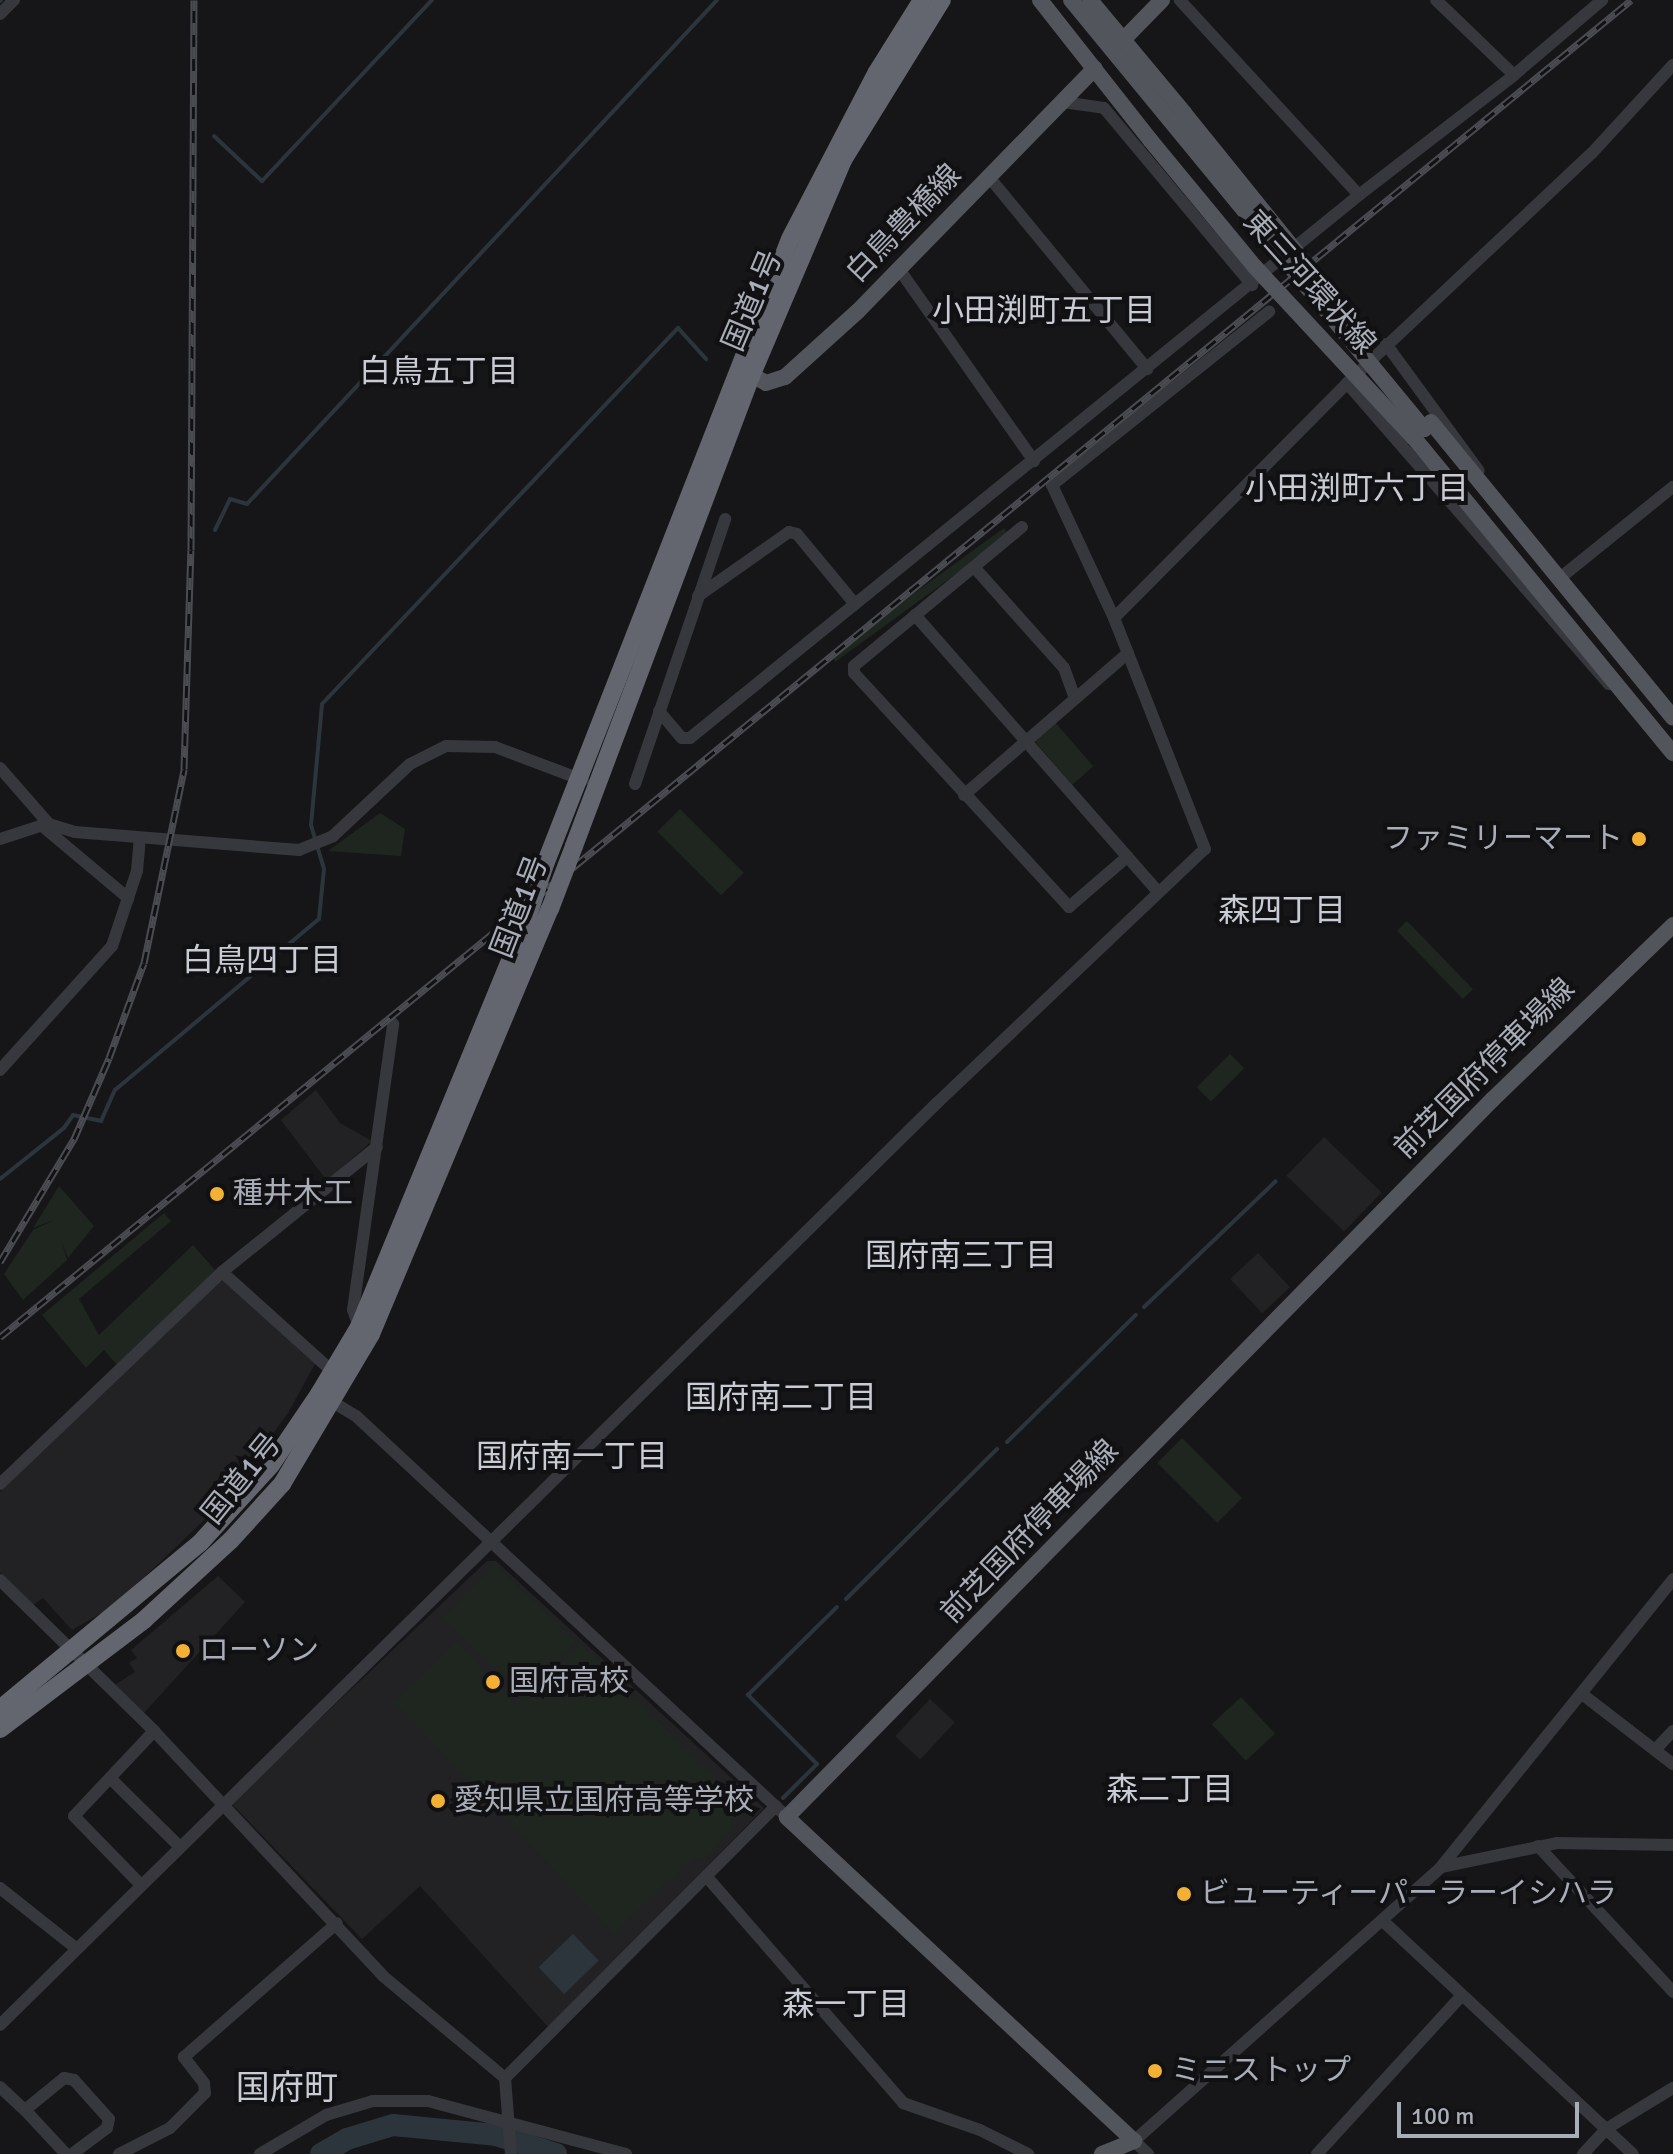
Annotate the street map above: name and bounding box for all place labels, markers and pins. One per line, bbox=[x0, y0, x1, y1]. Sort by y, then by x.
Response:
place label: ファミリーマート bbox=[1383, 821, 1623, 857]
marker: ファミリーマート bbox=[1630, 830, 1648, 848]
place label: 種井木工 bbox=[233, 1176, 353, 1212]
marker: 種井木工 bbox=[208, 1185, 226, 1203]
place label: ローソン bbox=[199, 1633, 319, 1669]
marker: ローソン bbox=[174, 1642, 192, 1660]
place label: 国府高校 bbox=[509, 1664, 629, 1700]
marker: 国府高校 bbox=[484, 1673, 502, 1691]
place label: 愛知県立国府高等学校 bbox=[454, 1783, 754, 1819]
marker: 愛知県立国府高等学校 bbox=[429, 1792, 447, 1810]
place label: ビューティーパーラーイシハラ bbox=[1200, 1876, 1620, 1912]
marker: ビューティーパーラーイシハラ bbox=[1175, 1885, 1193, 1903]
place label: ミニストップ bbox=[1171, 2053, 1351, 2089]
marker: ミニストップ bbox=[1146, 2062, 1164, 2080]

